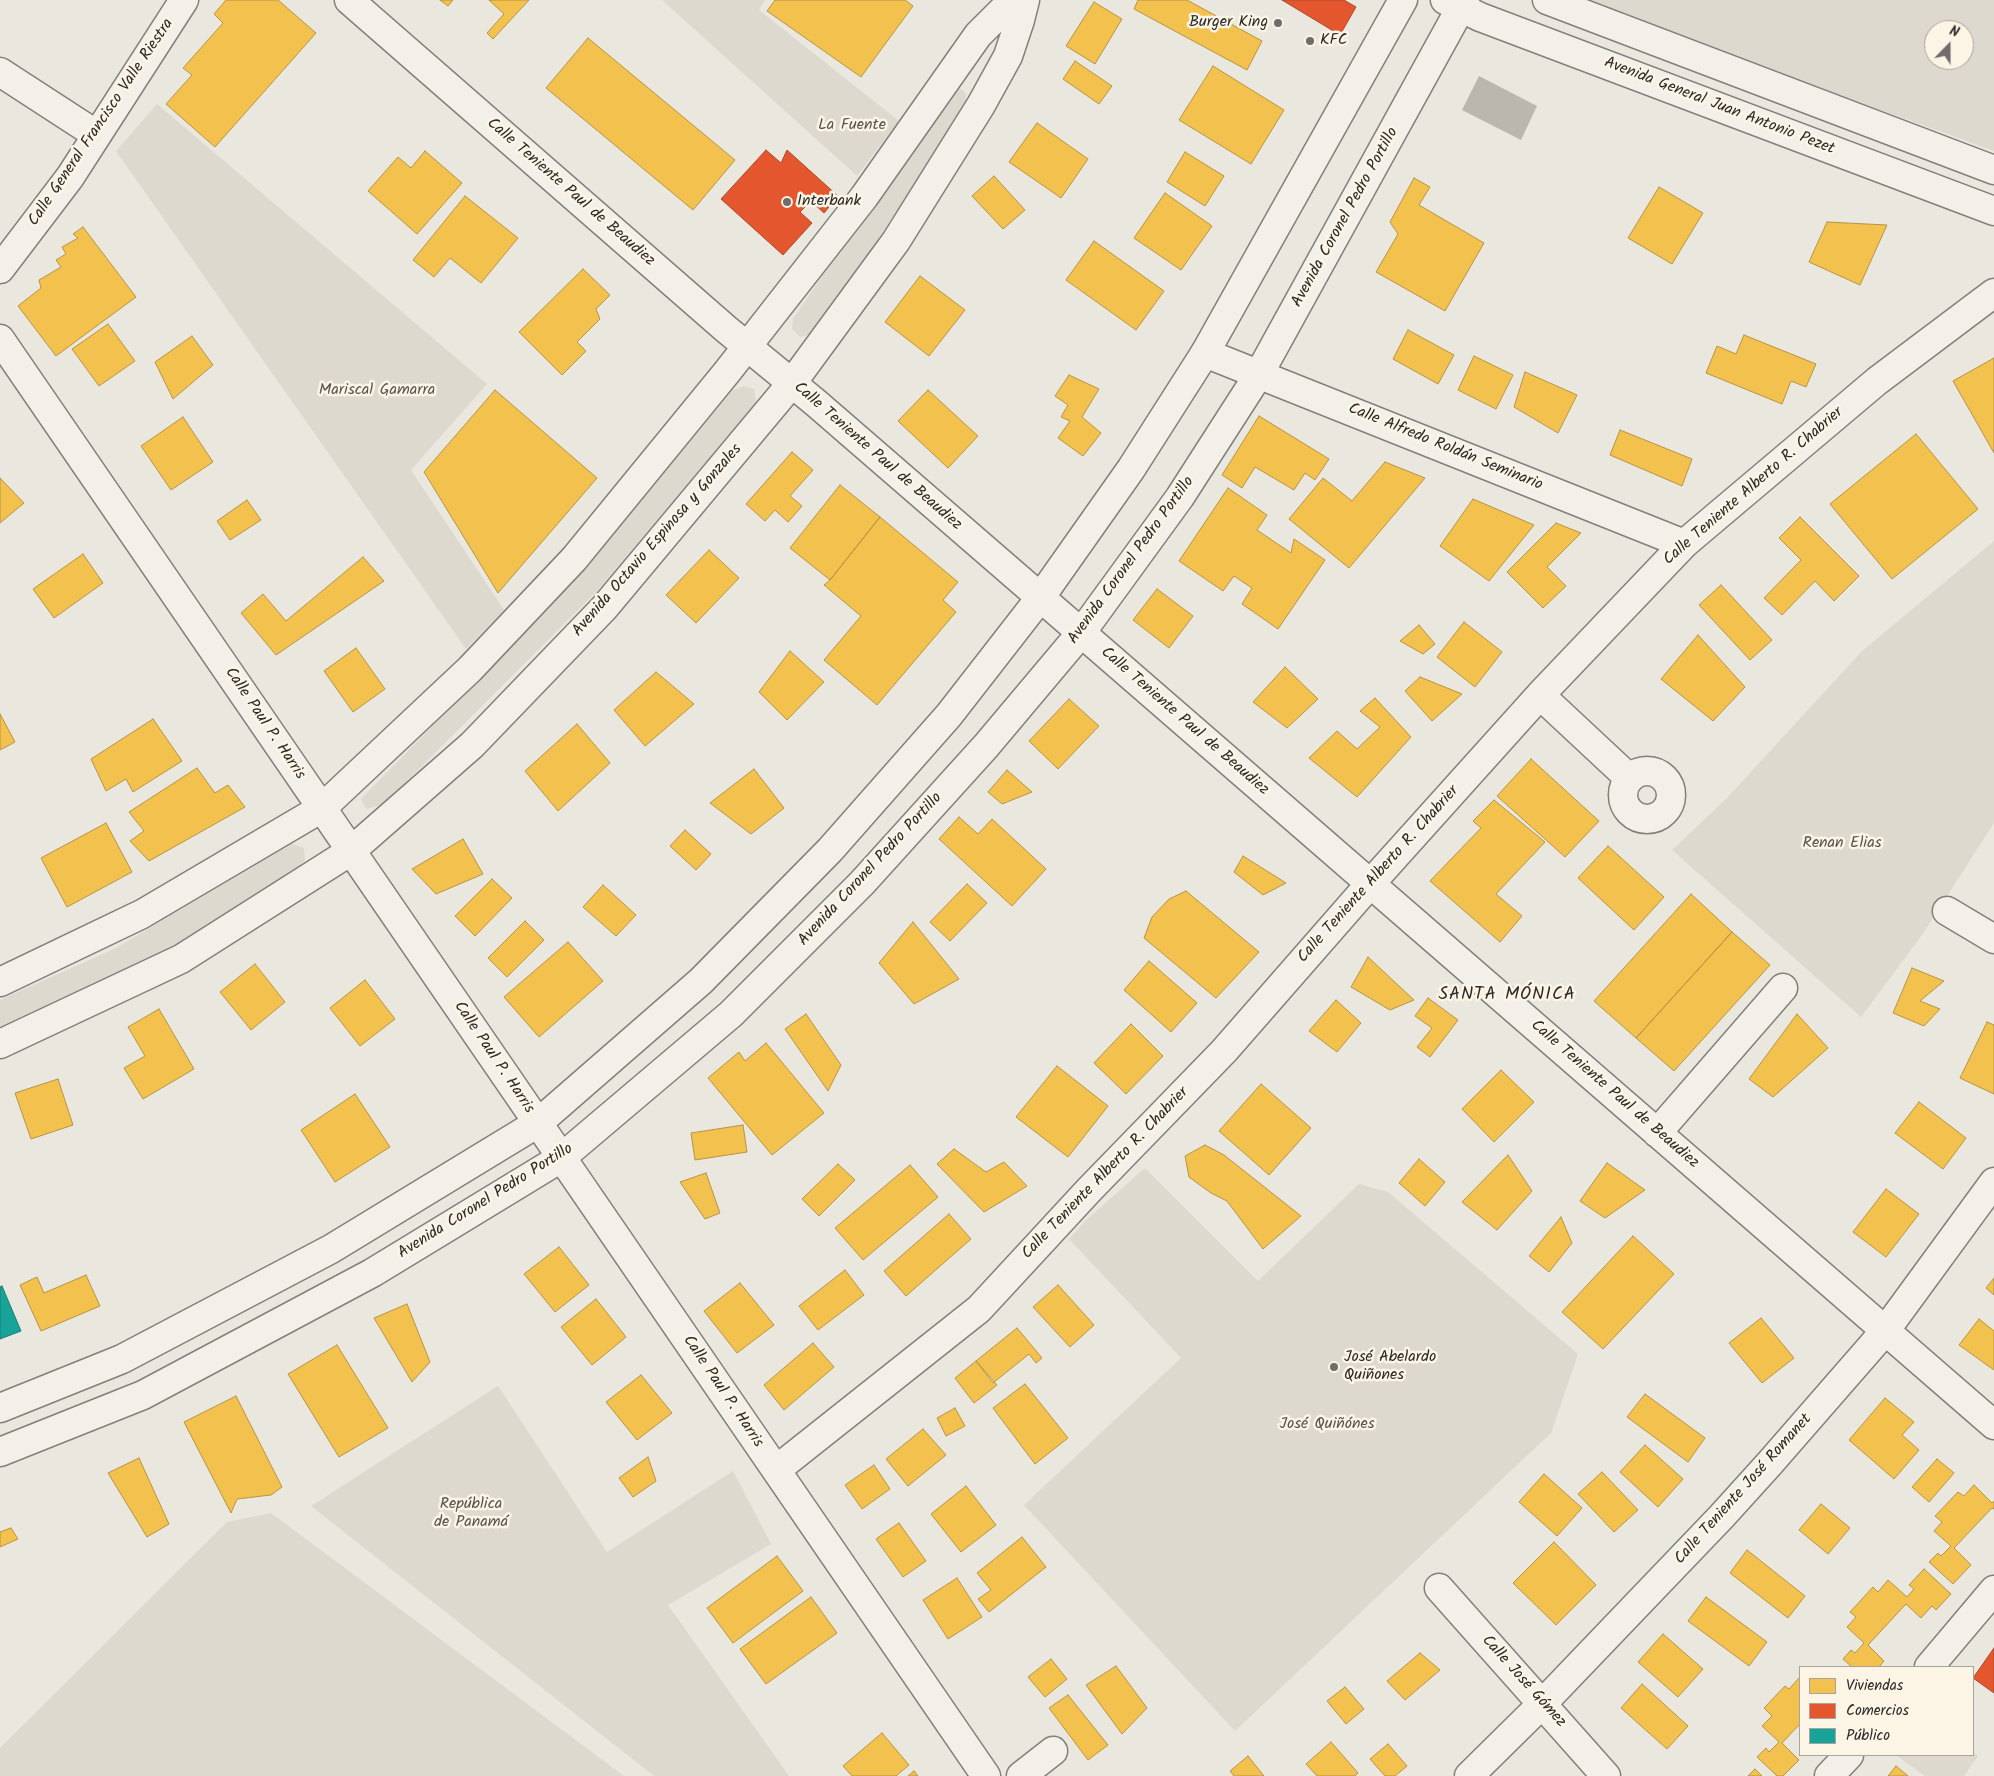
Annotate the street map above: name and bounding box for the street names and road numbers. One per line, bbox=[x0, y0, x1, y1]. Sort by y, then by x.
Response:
street label: Calle General Francisco Valle Riestra bbox=[25, 16, 179, 230]
street label: Avenida General Juan Antonio Pezet bbox=[1601, 54, 1837, 160]
street label: Calle Teniente Paul de Beaudiez bbox=[482, 115, 658, 271]
street label: Avenida Coronel Pedro Portillo bbox=[1289, 125, 1403, 311]
street label: Calle Teniente Paul de Beaudiez bbox=[789, 379, 965, 535]
street label: Calle Alfredo Roldán Seminario bbox=[1345, 400, 1545, 496]
street label: Calle Teniente Alberto R. Chabrier bbox=[1660, 404, 1848, 570]
street label: Avenida Octavio Espinosa y Gonzales bbox=[569, 441, 747, 641]
street label: Avenida Coronel Pedro Portillo bbox=[1065, 473, 1199, 649]
street label: Calle Teniente Paul de Beaudiez bbox=[1096, 644, 1272, 800]
street label: Calle Paul P. Harris bbox=[219, 664, 309, 784]
street label: Calle Teniente Alberto R. Chabrier bbox=[1294, 782, 1464, 968]
street label: Avenida Coronel Pedro Portillo bbox=[795, 789, 947, 951]
street label: Calle Paul P. Harris bbox=[448, 998, 538, 1118]
street label: Calle Teniente Paul de Beaudiez bbox=[1526, 1017, 1702, 1173]
street label: Calle Teniente Alberto R. Chabrier bbox=[1019, 1084, 1193, 1264]
street label: Avenida Coronel Pedro Portillo bbox=[395, 1140, 577, 1264]
street label: Calle Paul P. Harris bbox=[677, 1332, 767, 1452]
street label: Calle Teniente José Romanet bbox=[1671, 1411, 1817, 1569]
street label: Calle José Gómez bbox=[1477, 1632, 1569, 1732]

